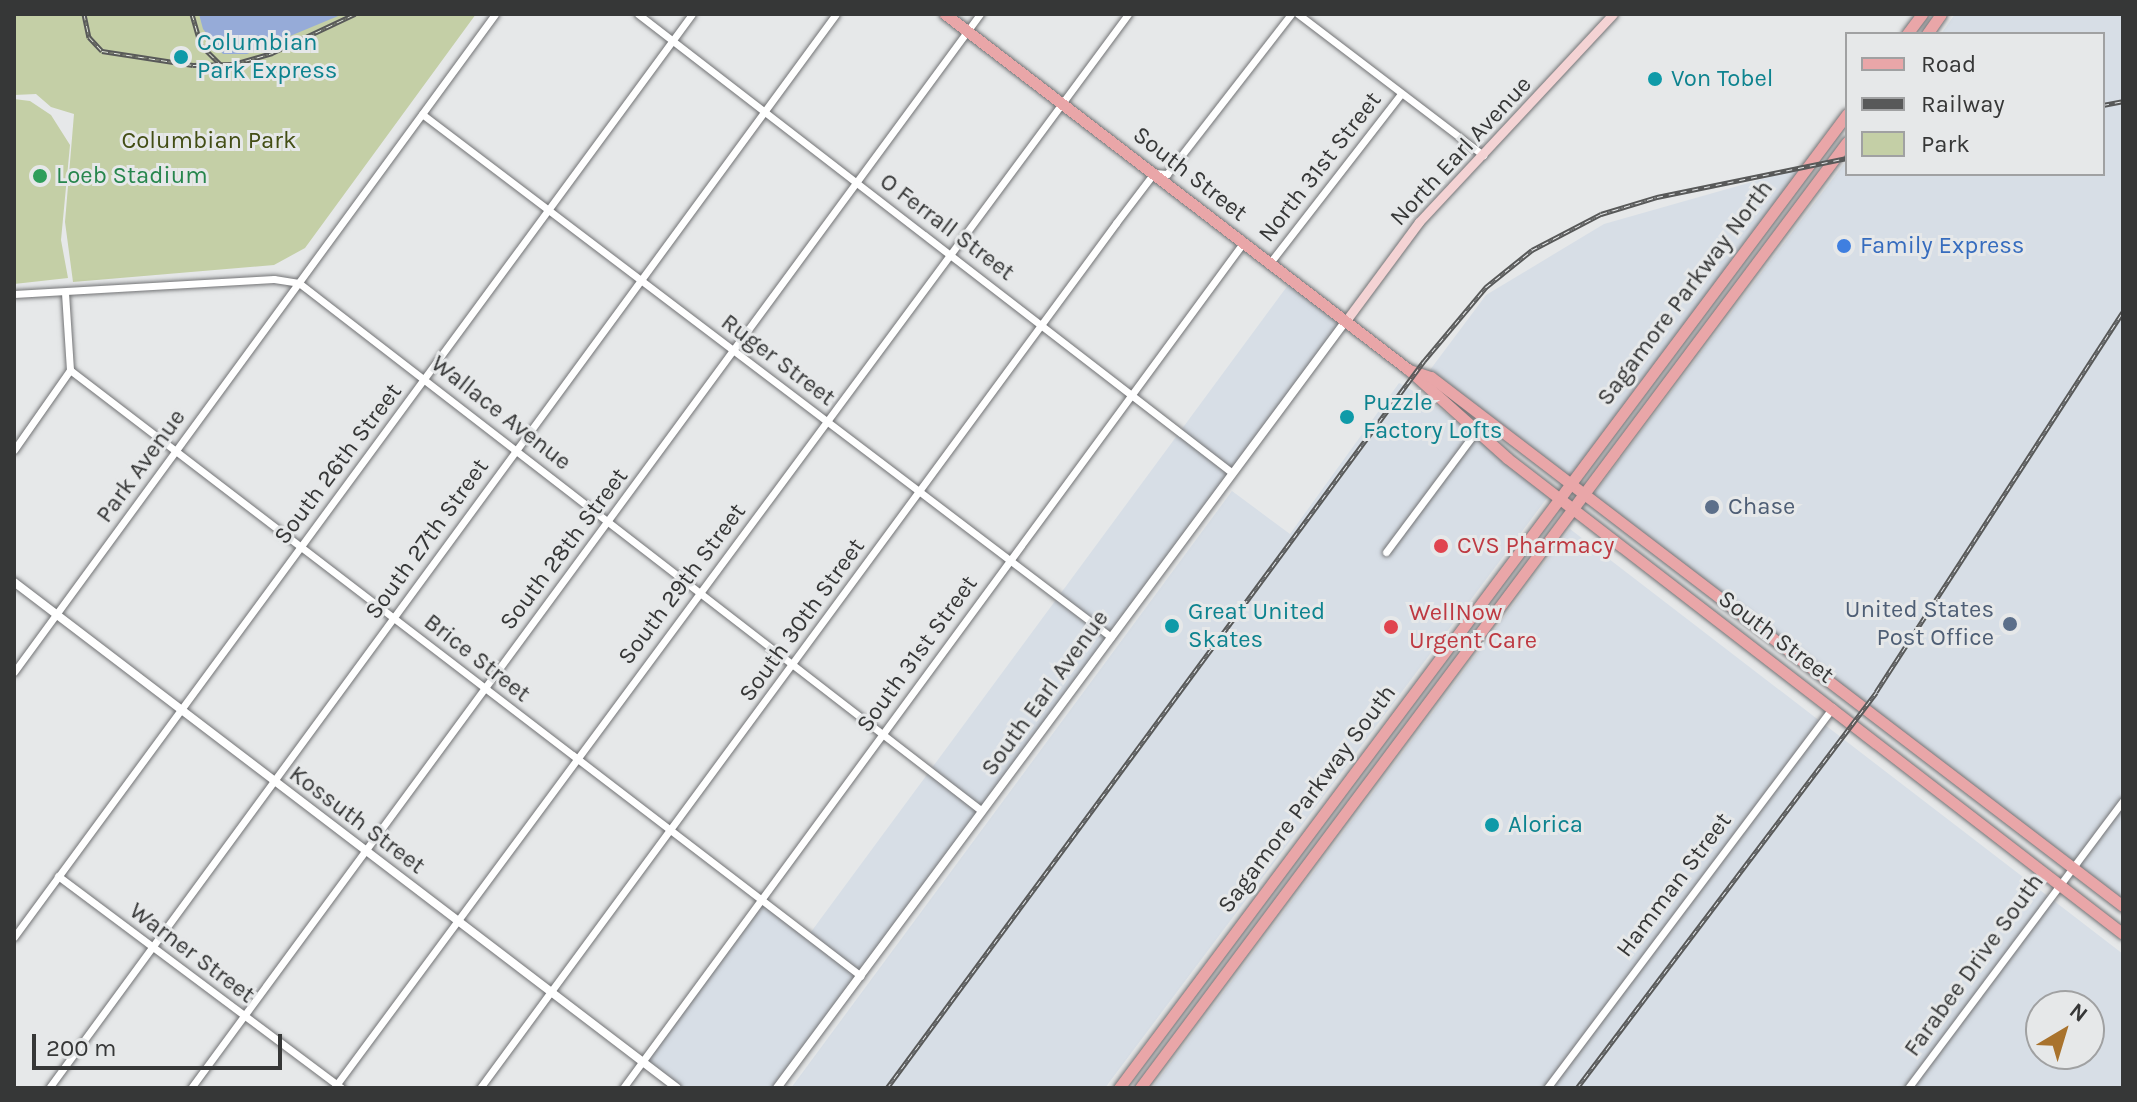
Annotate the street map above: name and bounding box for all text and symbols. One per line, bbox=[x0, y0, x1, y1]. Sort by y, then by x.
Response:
place label: Columbian Park Express bbox=[197, 29, 337, 85]
legend bbox=[1845, 32, 2105, 176]
marker: Columbian Park Express bbox=[172, 48, 190, 66]
text: Road bbox=[1921, 50, 1976, 78]
place label: Von Tobel bbox=[1671, 65, 1774, 93]
street label: North Earl Avenue bbox=[1384, 70, 1538, 232]
marker: Von Tobel bbox=[1646, 70, 1664, 88]
street label: North 31st Street bbox=[1252, 86, 1388, 248]
text: Railway bbox=[1921, 90, 2005, 118]
street label: South Street bbox=[1127, 120, 1253, 228]
park label: Columbian Park bbox=[122, 127, 296, 155]
text: Park bbox=[1921, 130, 1970, 158]
place label: Loeb Stadium bbox=[56, 162, 208, 190]
marker: Loeb Stadium bbox=[31, 167, 49, 185]
street label: O Ferrall Street bbox=[874, 167, 1020, 287]
street label: Sagamore Parkway North bbox=[1591, 175, 1779, 411]
place label: Family Express bbox=[1860, 232, 2024, 260]
marker: Family Express bbox=[1835, 237, 1853, 255]
street label: Ruger Street bbox=[715, 308, 841, 412]
street label: Wallace Avenue bbox=[425, 349, 577, 477]
street label: South 26th Street bbox=[268, 378, 408, 550]
place label: Puzzle Factory Lofts bbox=[1363, 389, 1502, 445]
street label: Park Avenue bbox=[90, 404, 192, 528]
marker: Puzzle Factory Lofts bbox=[1338, 408, 1356, 426]
street label: South 27th Street bbox=[359, 453, 495, 625]
street label: South 28th Street bbox=[494, 462, 634, 636]
place label: Chase bbox=[1728, 493, 1795, 521]
street label: South 29th Street bbox=[612, 498, 752, 670]
marker: Chase bbox=[1703, 498, 1721, 516]
place label: CVS Pharmacy bbox=[1457, 532, 1614, 560]
street label: South 30th Street bbox=[733, 533, 871, 707]
marker: CVS Pharmacy bbox=[1432, 537, 1450, 555]
street label: South 31st Street bbox=[850, 570, 984, 738]
street label: South Street bbox=[1713, 584, 1839, 690]
place label: United States Post Office bbox=[1845, 596, 1994, 652]
place label: Great United Skates bbox=[1188, 598, 1325, 654]
place label: WellNow Urgent Care bbox=[1409, 599, 1537, 655]
street label: South Earl Avenue bbox=[975, 604, 1115, 782]
street label: Brice Street bbox=[418, 608, 536, 708]
marker: United States Post Office bbox=[2001, 615, 2019, 633]
marker: WellNow Urgent Care bbox=[1380, 616, 1402, 638]
marker: Great United Skates bbox=[1163, 617, 1181, 635]
street label: Sagamore Parkway South bbox=[1212, 679, 1402, 919]
street label: Kossuth Street bbox=[283, 760, 431, 880]
street label: Hamman Street bbox=[1610, 807, 1738, 963]
place label: Alorica bbox=[1508, 811, 1583, 839]
marker: Alorica bbox=[1483, 816, 1501, 834]
street label: Farabee Drive South bbox=[1898, 868, 2050, 1062]
street label: Warner Street bbox=[124, 896, 260, 1010]
north arrow bbox=[2025, 990, 2105, 1070]
text: N bbox=[2064, 998, 2093, 1028]
scale bar bbox=[36, 1018, 286, 1068]
text: 200 m bbox=[46, 1034, 117, 1062]

